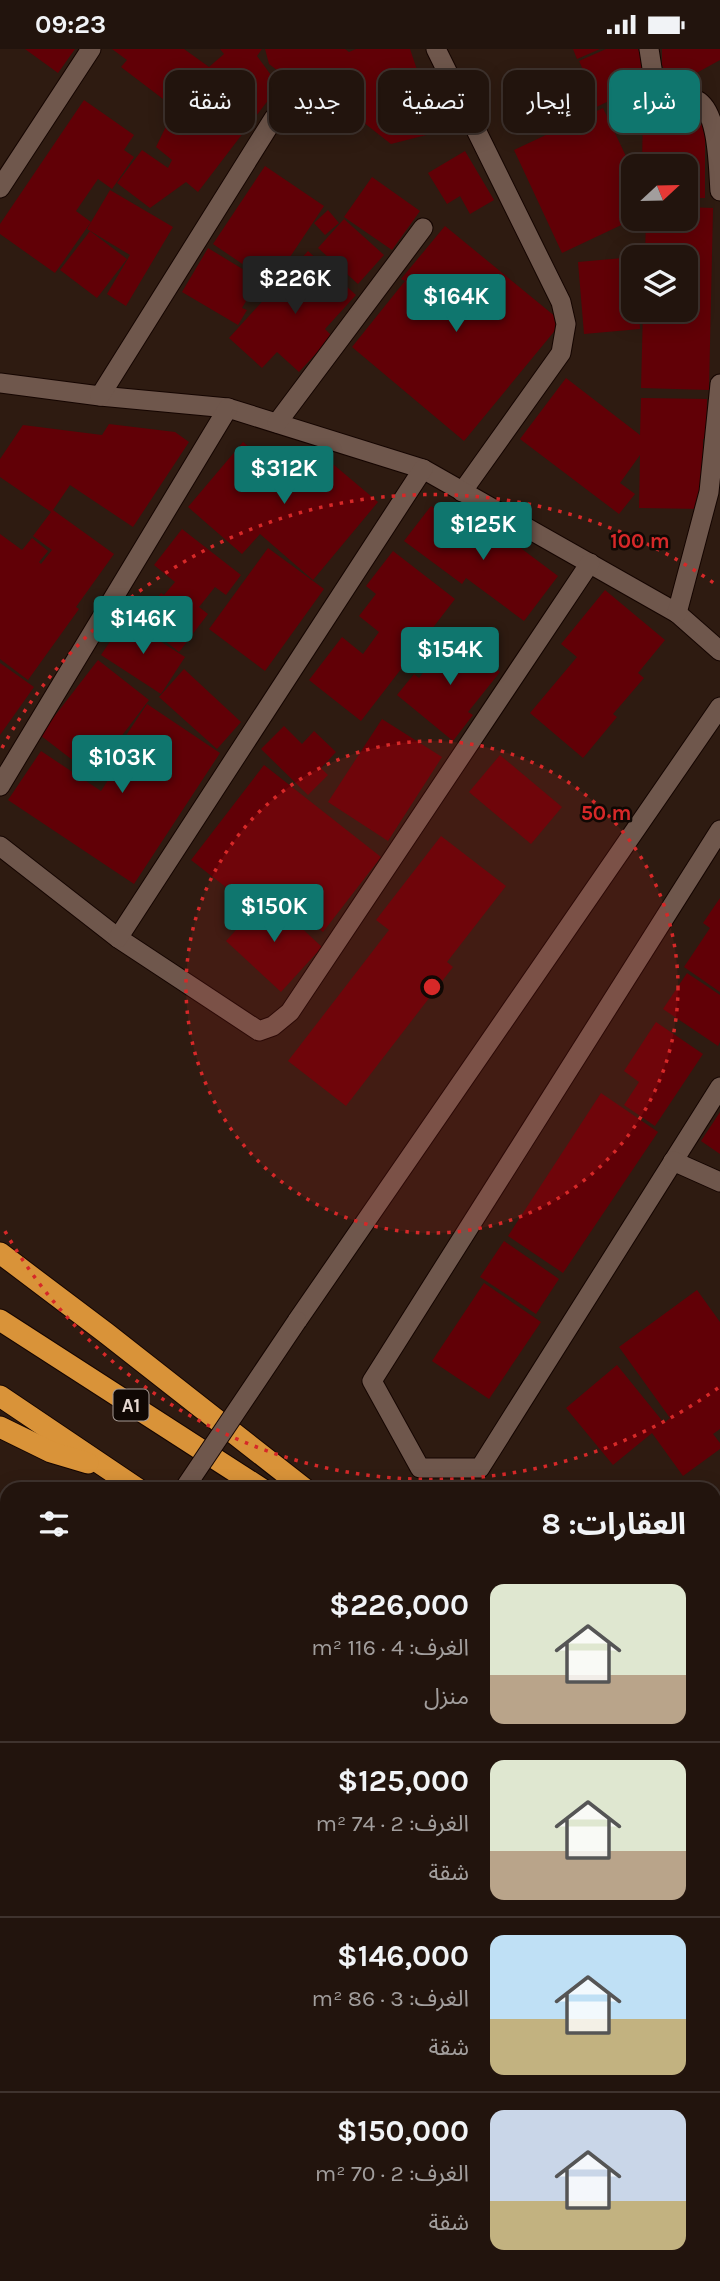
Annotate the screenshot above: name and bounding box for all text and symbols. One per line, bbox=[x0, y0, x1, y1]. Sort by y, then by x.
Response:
text: 09:23 bbox=[35, 9, 106, 40]
chip: شقة bbox=[165, 70, 255, 133]
chip: جديد bbox=[269, 70, 364, 133]
chip: تصفية bbox=[378, 70, 489, 133]
chip: إيجار bbox=[503, 70, 595, 133]
chip: شراء bbox=[609, 70, 700, 133]
north arrow bbox=[621, 154, 698, 231]
map controls bbox=[621, 154, 698, 322]
button: layers bbox=[621, 245, 698, 322]
pin: $226K bbox=[246, 257, 344, 316]
text: $226K bbox=[259, 265, 331, 292]
pin: $164K bbox=[407, 275, 505, 334]
text: $164K bbox=[423, 283, 489, 310]
pin: $312K bbox=[235, 447, 333, 506]
text: $312K bbox=[250, 455, 318, 482]
pin: $125K bbox=[434, 503, 532, 562]
text: $125K bbox=[450, 511, 516, 538]
text: 100 m bbox=[610, 529, 670, 553]
pin: $146K bbox=[94, 597, 192, 656]
text: $146K bbox=[110, 605, 176, 632]
pin: $154K bbox=[401, 627, 499, 687]
text: $154K bbox=[417, 636, 483, 663]
pin: $103K bbox=[73, 735, 171, 795]
text: $103K bbox=[88, 744, 156, 771]
text: 50 m bbox=[581, 801, 631, 825]
pin: $150K bbox=[225, 885, 323, 944]
text: $150K bbox=[240, 893, 308, 920]
centre of rings bbox=[420, 975, 444, 999]
road number: A1 bbox=[114, 1389, 148, 1421]
icon: filters bbox=[35, 1505, 73, 1543]
text: العقارات: 8 bbox=[541, 1506, 686, 1542]
text: $226,000 bbox=[329, 1587, 469, 1623]
icon: home bbox=[546, 1612, 630, 1696]
text: الغرف: 4 · 116 m² bbox=[311, 1634, 469, 1661]
text: منزل bbox=[424, 1683, 469, 1710]
text: $125,000 bbox=[338, 1763, 469, 1799]
icon: home bbox=[546, 1788, 630, 1872]
text: الغرف: 2 · 74 m² bbox=[316, 1810, 469, 1837]
text: شقة bbox=[428, 1859, 469, 1886]
text: $146,000 bbox=[337, 1938, 469, 1974]
icon: home bbox=[546, 1963, 630, 2047]
text: الغرف: 3 · 86 m² bbox=[312, 1985, 469, 2012]
text: شقة bbox=[428, 2034, 469, 2061]
text: $150,000 bbox=[337, 2113, 469, 2149]
icon: home bbox=[546, 2138, 630, 2222]
text: الغرف: 2 · 70 m² bbox=[315, 2160, 469, 2187]
text: شقة bbox=[428, 2209, 469, 2236]

